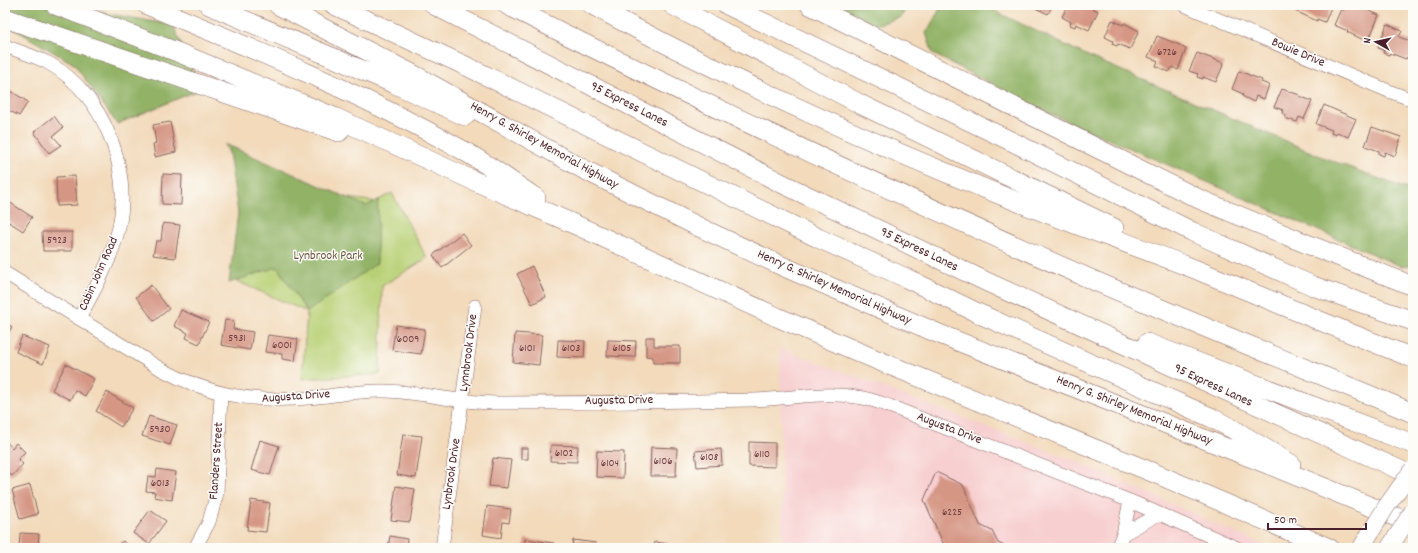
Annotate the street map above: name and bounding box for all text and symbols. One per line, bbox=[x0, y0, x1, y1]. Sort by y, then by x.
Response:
north arrow bbox=[1356, 22, 1396, 62]
street label: Bowie Drive bbox=[1268, 33, 1328, 73]
text: N bbox=[1360, 37, 1376, 45]
house number: 6726 bbox=[1157, 45, 1177, 61]
street label: 95 Express Lanes bbox=[587, 77, 671, 133]
street label: Henry G. Shirley Memorial Highway bbox=[466, 97, 622, 195]
street label: 95 Express Lanes bbox=[877, 223, 961, 277]
house number: 5923 bbox=[47, 233, 67, 249]
street label: Cabin John Road bbox=[74, 234, 124, 314]
street label: Henry G. Shirley Memorial Highway bbox=[754, 245, 915, 331]
park label: Lynbrook Park bbox=[293, 247, 363, 266]
street label: Lynnbrook Drive bbox=[455, 313, 483, 393]
house number: 5931 bbox=[228, 331, 246, 347]
house number: 6009 bbox=[397, 332, 419, 348]
house number: 6001 bbox=[272, 338, 292, 354]
house number: 6101 bbox=[519, 341, 535, 357]
house number: 6103 bbox=[562, 341, 580, 357]
house number: 6105 bbox=[613, 341, 631, 357]
street label: 95 Express Lanes bbox=[1171, 359, 1255, 413]
street label: Henry G. Shirley Memorial Highway bbox=[1053, 371, 1216, 451]
street label: Augusta Drive bbox=[261, 385, 331, 409]
street label: Augusta Drive bbox=[585, 391, 654, 411]
street label: Augusta Drive bbox=[914, 408, 985, 450]
street label: Flanders Street bbox=[205, 421, 229, 500]
house number: 5930 bbox=[149, 422, 171, 438]
street label: Lynbrook Drive bbox=[438, 437, 466, 511]
house number: 6102 bbox=[555, 446, 573, 462]
house number: 6110 bbox=[754, 447, 770, 463]
house number: 6108 bbox=[700, 450, 718, 466]
house number: 6106 bbox=[653, 454, 673, 470]
house number: 6104 bbox=[601, 456, 619, 472]
house number: 6013 bbox=[151, 476, 169, 492]
house number: 6225 bbox=[942, 505, 962, 521]
scale bar bbox=[1268, 505, 1366, 531]
text: 50 m bbox=[1274, 512, 1297, 529]

